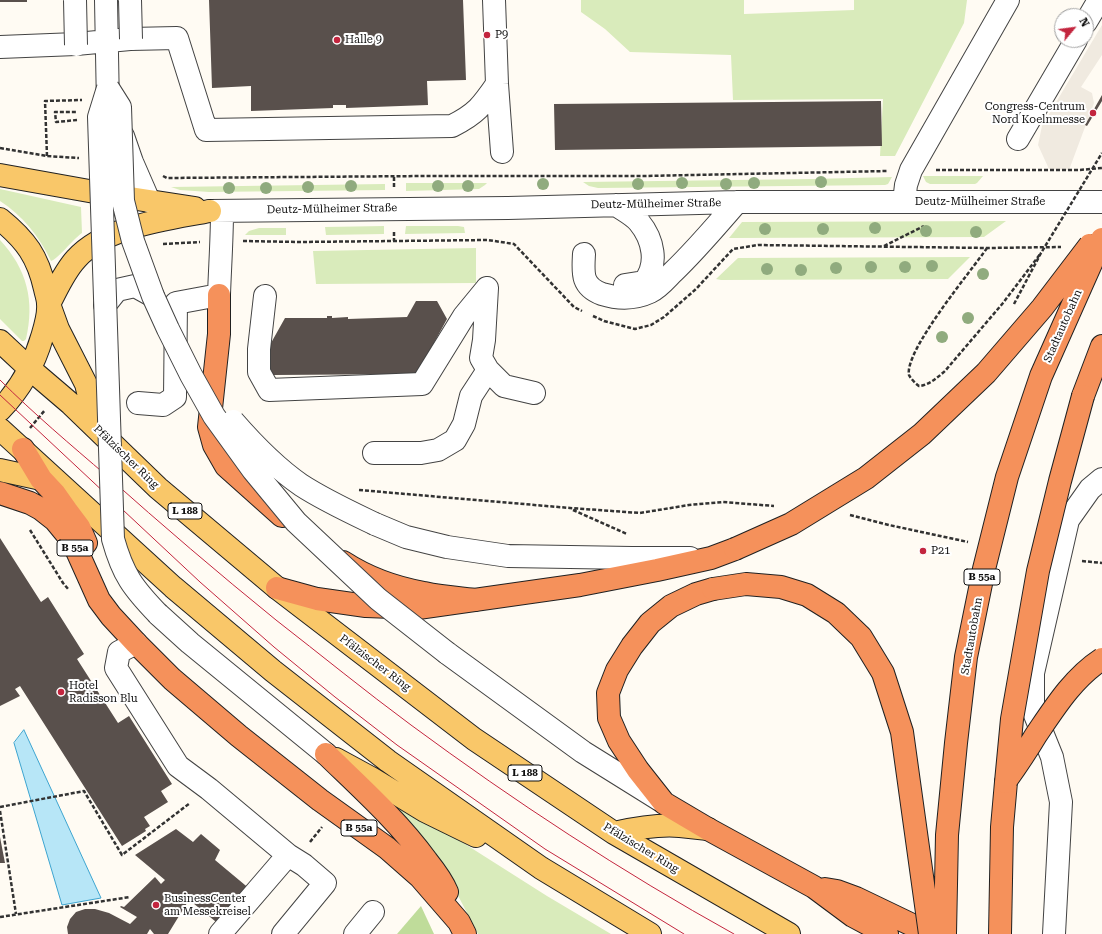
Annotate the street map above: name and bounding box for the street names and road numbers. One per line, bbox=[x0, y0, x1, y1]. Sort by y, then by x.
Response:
street label: Deutz-Mülheimer Straße bbox=[915, 195, 1045, 209]
street label: Deutz-Mülheimer Straße bbox=[591, 196, 721, 212]
street label: Deutz-Mülheimer Straße bbox=[267, 201, 397, 217]
street label: Stadtautobahn bbox=[1041, 287, 1085, 365]
street label: Pfälzischer Ring bbox=[91, 422, 161, 492]
road number: L 188 bbox=[168, 503, 202, 519]
road number: B 55a bbox=[57, 540, 93, 556]
road number: B 55a bbox=[964, 569, 1000, 585]
street label: Stadtautobahn bbox=[959, 596, 985, 676]
street label: Pfälzischer Ring bbox=[337, 632, 413, 694]
road number: L 188 bbox=[508, 765, 542, 781]
road number: B 55a bbox=[341, 820, 377, 836]
street label: Pfälzischer Ring bbox=[601, 820, 681, 876]

